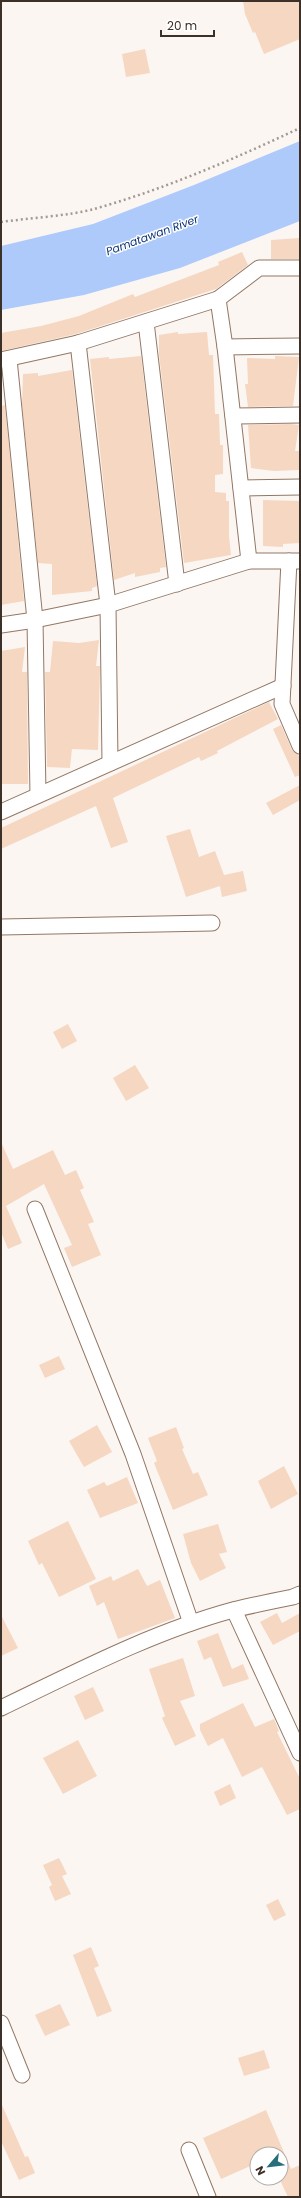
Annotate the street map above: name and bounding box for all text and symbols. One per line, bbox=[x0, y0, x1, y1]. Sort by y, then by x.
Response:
scale bar bbox=[161, 12, 214, 38]
text: 20 m bbox=[167, 17, 197, 34]
water label: Pamatawan River bbox=[104, 211, 201, 259]
north arrow bbox=[249, 2146, 289, 2186]
text: N bbox=[251, 2163, 269, 2178]

